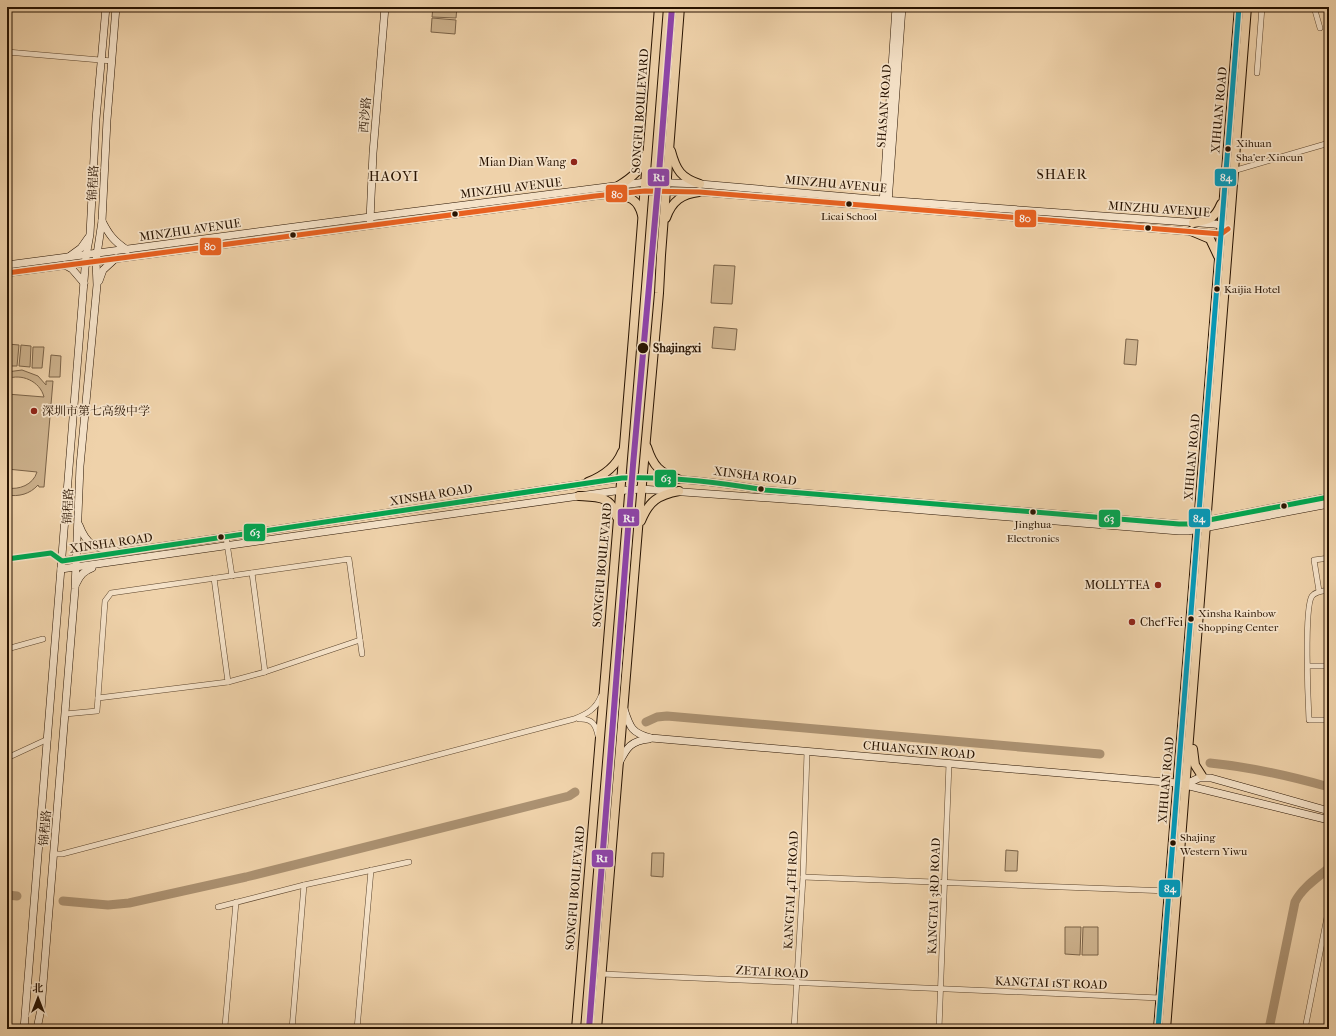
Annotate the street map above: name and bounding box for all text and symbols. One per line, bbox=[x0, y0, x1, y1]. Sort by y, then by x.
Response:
street label: SONGFU BOULEVARD bbox=[629, 48, 651, 174]
street label: SHASAN ROAD bbox=[874, 64, 894, 148]
street label: XIHUAN ROAD bbox=[1208, 66, 1230, 154]
street label: 西沙路 bbox=[356, 96, 374, 134]
place label: Xihuan Sha'er Xincun bbox=[1236, 137, 1304, 164]
marker: Xihuan Sha'er Xincun bbox=[1223, 144, 1233, 154]
place label: Mian Dian Wang bbox=[479, 155, 567, 169]
marker: Mian Dian Wang bbox=[569, 157, 579, 167]
street label: 锦程路 bbox=[85, 165, 101, 201]
district label: SHAER bbox=[1036, 166, 1088, 183]
district label: HAOYI bbox=[369, 168, 419, 185]
line badge: R1 bbox=[647, 168, 670, 187]
line badge: 84 bbox=[1214, 168, 1237, 187]
text: R1 bbox=[653, 171, 665, 184]
text: 84 bbox=[1220, 171, 1232, 184]
street label: MINZHU AVENUE bbox=[784, 173, 888, 195]
street label: MINZHU AVENUE bbox=[459, 175, 563, 201]
line badge: 80 bbox=[605, 184, 628, 203]
text: 80 bbox=[611, 188, 623, 201]
street label: MINZHU AVENUE bbox=[1108, 198, 1210, 220]
marker: Licai School bbox=[844, 199, 854, 209]
unlabelled marker bbox=[450, 209, 460, 219]
line badge: 80 bbox=[1014, 209, 1037, 228]
place label: Licai School bbox=[821, 210, 877, 223]
text: 80 bbox=[1019, 212, 1031, 225]
street label: MINZHU AVENUE bbox=[138, 216, 242, 244]
unlabelled marker bbox=[1143, 223, 1153, 233]
unlabelled marker bbox=[288, 230, 298, 240]
line badge: 80 bbox=[199, 237, 222, 256]
text: 80 bbox=[204, 240, 216, 253]
place label: Kaijia Hotel bbox=[1224, 283, 1280, 296]
marker: Kaijia Hotel bbox=[1212, 284, 1222, 294]
marker: Shajingxi bbox=[636, 341, 650, 355]
place label: Shajingxi bbox=[653, 341, 702, 356]
place label: 深圳市第七高级中学 bbox=[42, 404, 150, 418]
marker: 深圳市第七高级中学 bbox=[29, 406, 39, 416]
street label: XIHUAN ROAD bbox=[1181, 413, 1203, 501]
street label: XINSHA ROAD bbox=[713, 464, 797, 488]
line badge: 63 bbox=[654, 469, 677, 488]
text: 63 bbox=[661, 472, 672, 485]
street label: XINSHA ROAD bbox=[389, 482, 473, 508]
unlabelled marker bbox=[756, 484, 766, 494]
street label: 锦程路 bbox=[60, 488, 76, 524]
unlabelled marker bbox=[1279, 501, 1289, 511]
street label: SONGFU BOULEVARD bbox=[590, 502, 614, 628]
marker: Jinghua Electronics bbox=[1028, 507, 1038, 517]
line badge: R1 bbox=[617, 508, 640, 527]
line badge: 84 bbox=[1188, 508, 1211, 528]
line badge: 63 bbox=[1098, 509, 1121, 528]
text: R1 bbox=[623, 512, 635, 525]
text: 63 bbox=[1104, 512, 1115, 525]
text: 84 bbox=[1193, 512, 1205, 525]
place label: Jinghua Electronics bbox=[1007, 518, 1059, 545]
line badge: 63 bbox=[243, 523, 266, 542]
text: 63 bbox=[250, 526, 261, 539]
street label: XINSHA ROAD bbox=[69, 530, 153, 556]
unlabelled marker bbox=[216, 532, 226, 542]
place label: MOLLYTEA bbox=[1084, 578, 1150, 592]
marker: MOLLYTEA bbox=[1153, 580, 1163, 590]
place label: Xinsha Rainbow Shopping Center bbox=[1198, 607, 1279, 634]
marker: Xinsha Rainbow Shopping Center bbox=[1186, 614, 1196, 624]
place label: Chef Fei bbox=[1140, 615, 1184, 629]
marker: Chef Fei bbox=[1127, 617, 1137, 627]
street label: XIHUAN ROAD bbox=[1155, 736, 1177, 824]
street label: CHUANGXIN ROAD bbox=[862, 738, 976, 762]
street label: 锦程路 bbox=[36, 809, 54, 847]
street label: SONGFU BOULEVARD bbox=[563, 825, 587, 951]
street label: KANGTAI 4TH ROAD bbox=[781, 830, 801, 950]
place label: Shajing Western Yiwu bbox=[1179, 831, 1248, 858]
street label: KANGTAI 3RD ROAD bbox=[925, 837, 943, 955]
marker: Shajing Western Yiwu bbox=[1168, 838, 1178, 848]
line badge: R1 bbox=[591, 849, 614, 868]
text: R1 bbox=[596, 852, 608, 865]
line badge: 84 bbox=[1158, 879, 1181, 898]
text: 84 bbox=[1164, 882, 1176, 895]
street label: ZETAI ROAD bbox=[735, 963, 809, 981]
street label: KANGTAI 1ST ROAD bbox=[995, 974, 1107, 992]
north arrow bbox=[18, 978, 58, 1018]
text: 北 bbox=[33, 982, 44, 995]

